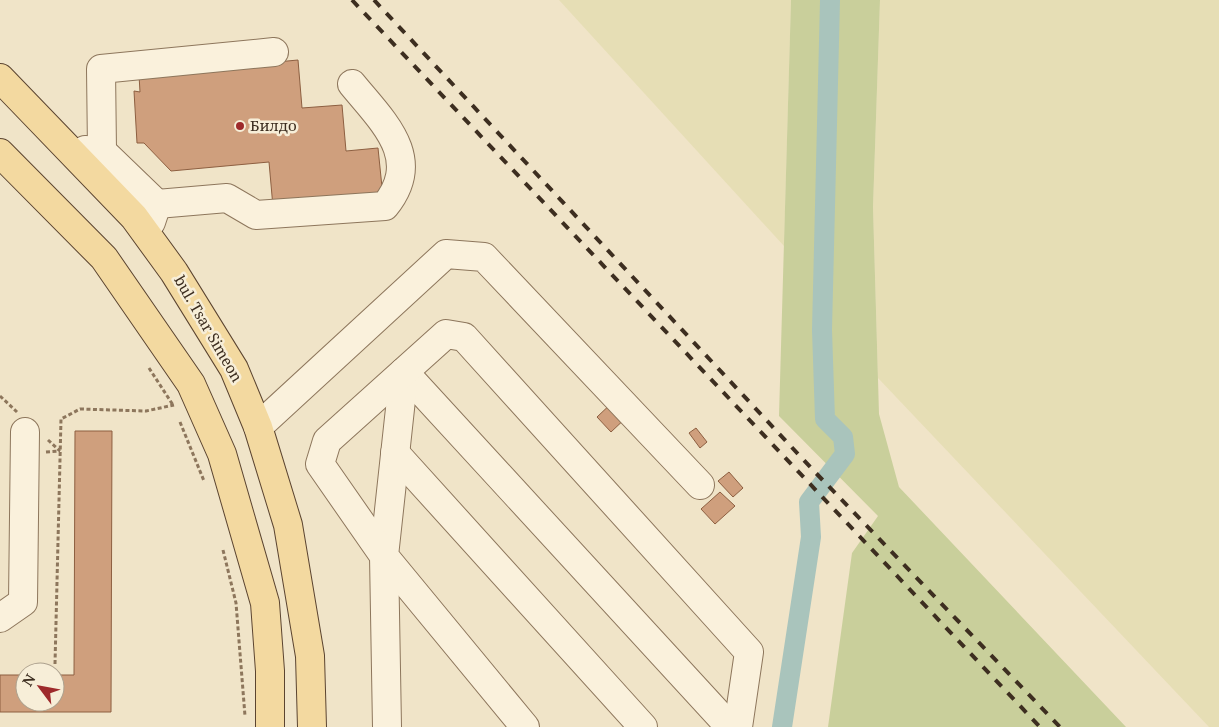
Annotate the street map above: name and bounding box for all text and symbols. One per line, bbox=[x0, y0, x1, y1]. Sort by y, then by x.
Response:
place label: Билдо bbox=[250, 115, 297, 135]
marker: Билдо bbox=[234, 120, 246, 132]
street label: bul. Tsar Simeon bbox=[170, 272, 248, 386]
north arrow bbox=[15, 662, 65, 712]
text: N bbox=[18, 670, 40, 690]

